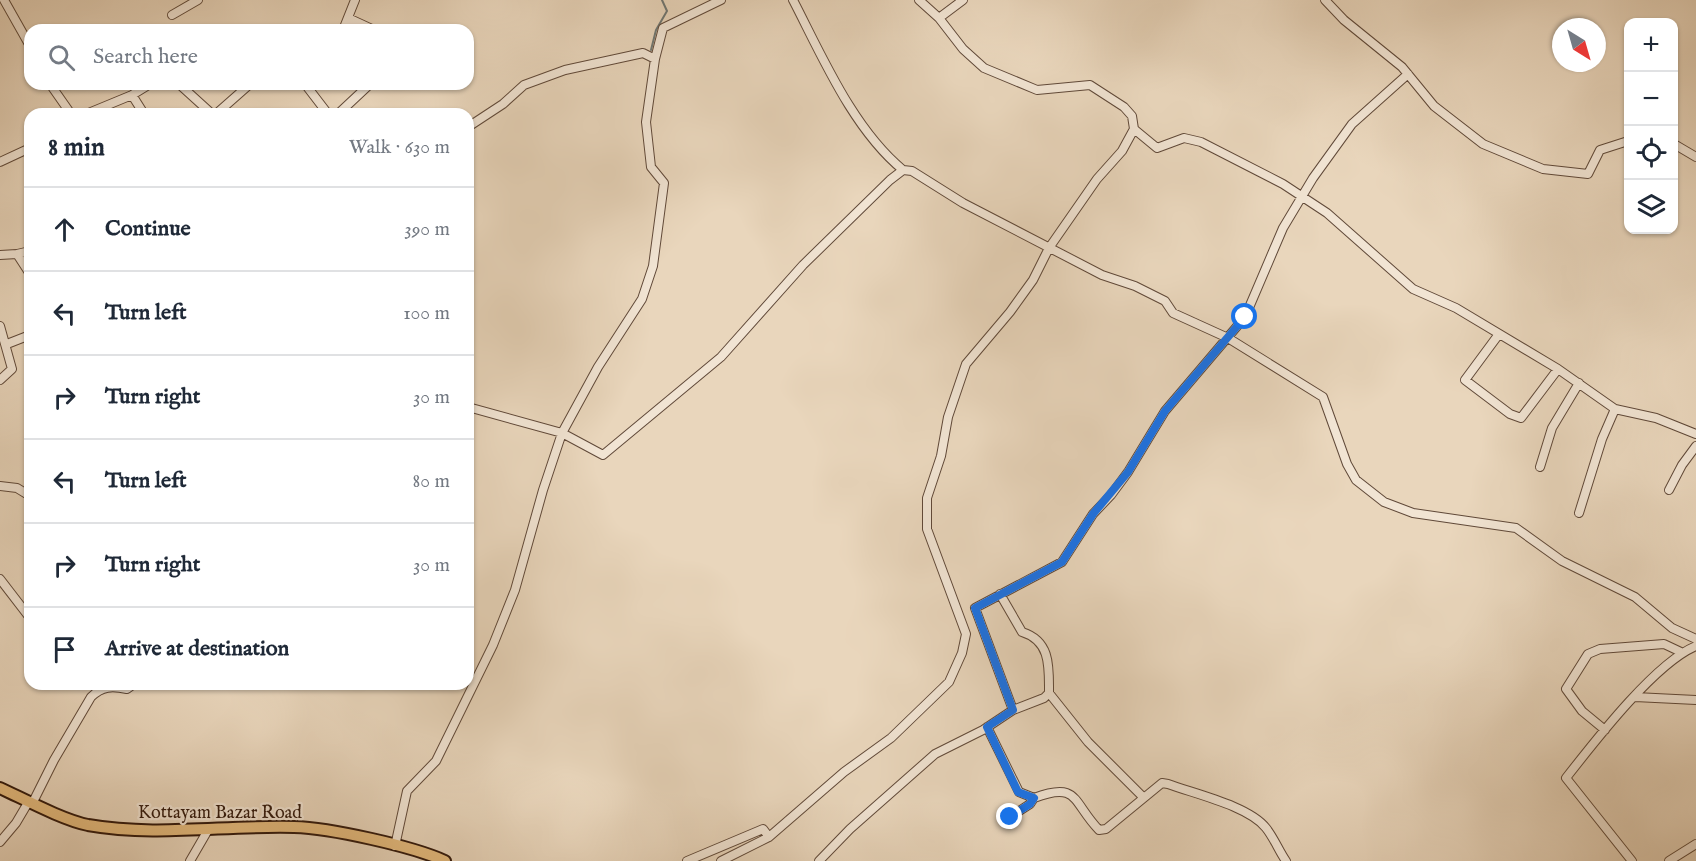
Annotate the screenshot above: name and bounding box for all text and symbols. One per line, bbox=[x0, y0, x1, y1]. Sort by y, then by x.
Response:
north arrow bbox=[1552, 18, 1606, 72]
map controls bbox=[1624, 18, 1678, 234]
button: + bbox=[1624, 18, 1678, 72]
search box bbox=[24, 24, 474, 90]
icon: search bbox=[45, 41, 78, 74]
text: Search here bbox=[93, 43, 198, 71]
button: − bbox=[1624, 72, 1678, 126]
button: locate bbox=[1624, 126, 1678, 180]
text: 8 min bbox=[48, 131, 105, 164]
text: Walk · 630 m bbox=[349, 135, 450, 160]
button: layers bbox=[1624, 180, 1678, 234]
icon: ahead bbox=[48, 213, 81, 246]
text: Continue bbox=[105, 215, 191, 243]
text: 390 m bbox=[404, 217, 450, 242]
icon: left bbox=[48, 297, 81, 330]
text: Turn left bbox=[105, 299, 187, 327]
text: 100 m bbox=[403, 301, 450, 326]
route start bbox=[1231, 303, 1257, 329]
icon: right bbox=[48, 381, 81, 414]
text: Turn right bbox=[105, 383, 200, 411]
text: 30 m bbox=[413, 385, 450, 410]
icon: left bbox=[48, 465, 81, 498]
text: Turn left bbox=[105, 467, 187, 495]
text: 80 m bbox=[413, 469, 450, 494]
icon: right bbox=[48, 549, 81, 582]
text: Turn right bbox=[105, 551, 200, 579]
text: 30 m bbox=[413, 553, 450, 578]
icon: arrive bbox=[48, 633, 81, 666]
text: Arrive at destination bbox=[105, 635, 289, 663]
street label: Kottayam Bazar Road bbox=[138, 802, 302, 825]
route end bbox=[996, 803, 1022, 829]

